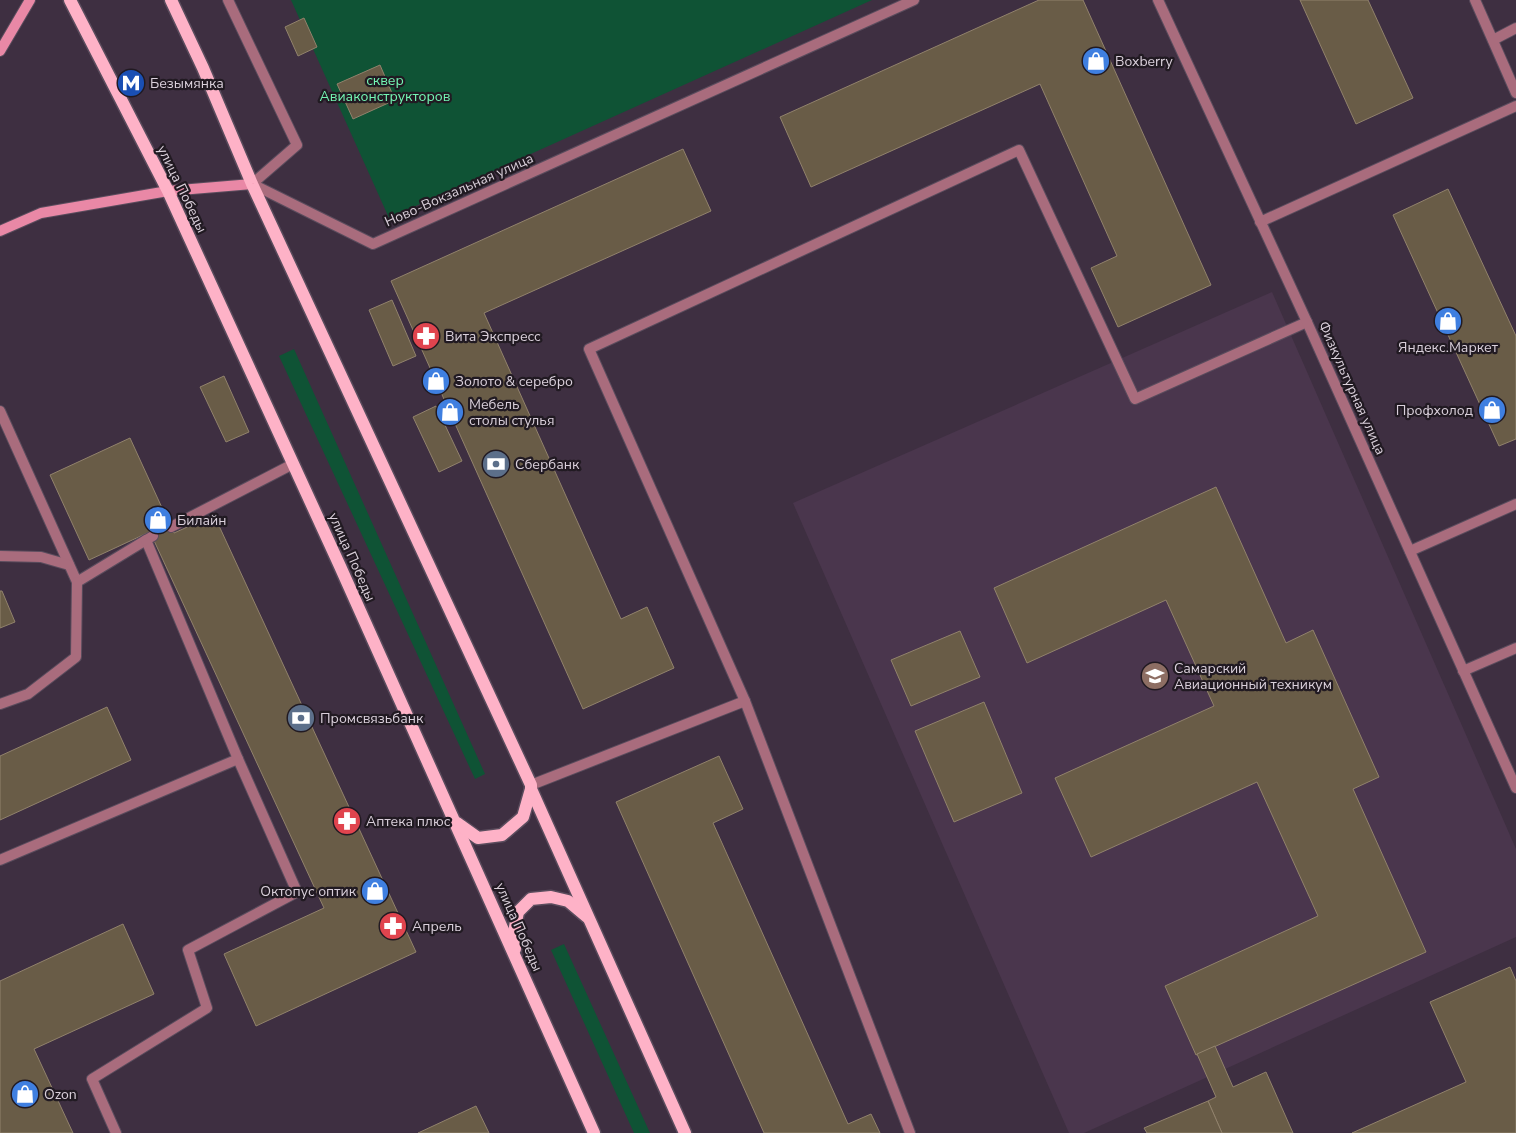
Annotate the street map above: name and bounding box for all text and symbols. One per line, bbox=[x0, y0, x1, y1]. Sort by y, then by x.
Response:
shop icon: Boxberry bbox=[1081, 46, 1111, 76]
place label: Boxberry bbox=[1115, 52, 1173, 71]
metro station icon: Безымянка bbox=[116, 68, 146, 98]
park label: сквер Авиаконструкторов bbox=[320, 71, 451, 106]
place label: Безымянка bbox=[150, 74, 224, 93]
street label: улица Победы bbox=[153, 142, 211, 236]
street label: Ново-Вокзальная улица bbox=[382, 149, 536, 231]
shop icon: Яндекс.Маркет bbox=[1433, 306, 1463, 336]
street label: Физкультурная улица bbox=[1314, 318, 1390, 458]
pharmacy icon: Вита Экспресс bbox=[411, 321, 441, 351]
place label: Вита Экспресс bbox=[445, 327, 541, 346]
place label: Яндекс.Маркет bbox=[1398, 338, 1499, 357]
shop icon: Золото & серебро bbox=[421, 366, 451, 396]
place label: Золото & серебро bbox=[455, 372, 573, 391]
place label: Мебель столы стулья bbox=[469, 395, 554, 430]
shop icon: Профхолод bbox=[1477, 395, 1507, 425]
shop icon: Мебель столы стулья bbox=[435, 397, 465, 427]
place label: Профхолод bbox=[1396, 401, 1473, 420]
bank icon: Сбербанк bbox=[481, 449, 511, 479]
place label: Сбербанк bbox=[515, 455, 580, 474]
shop icon: Билайн bbox=[143, 505, 173, 535]
street label: улица Победы bbox=[324, 510, 380, 604]
place label: Билайн bbox=[177, 511, 226, 530]
place label: Самарский Авиационный техникум bbox=[1174, 659, 1332, 694]
school or university icon: Самарский Авиационный техникум bbox=[1140, 661, 1170, 691]
bank icon: Промсвязьбанк bbox=[286, 703, 316, 733]
place label: Промсвязьбанк bbox=[320, 709, 424, 728]
pharmacy icon: Аптека плюс bbox=[332, 806, 362, 836]
place label: Аптека плюс bbox=[366, 812, 451, 831]
shop icon: Октопус оптик bbox=[360, 876, 390, 906]
street label: улица Победы bbox=[491, 880, 547, 974]
place label: Октопус оптик bbox=[260, 882, 357, 901]
pharmacy icon: Апрель bbox=[378, 911, 408, 941]
place label: Апрель bbox=[412, 917, 462, 936]
shop icon: Ozon bbox=[10, 1079, 40, 1109]
place label: Ozon bbox=[44, 1085, 77, 1104]

